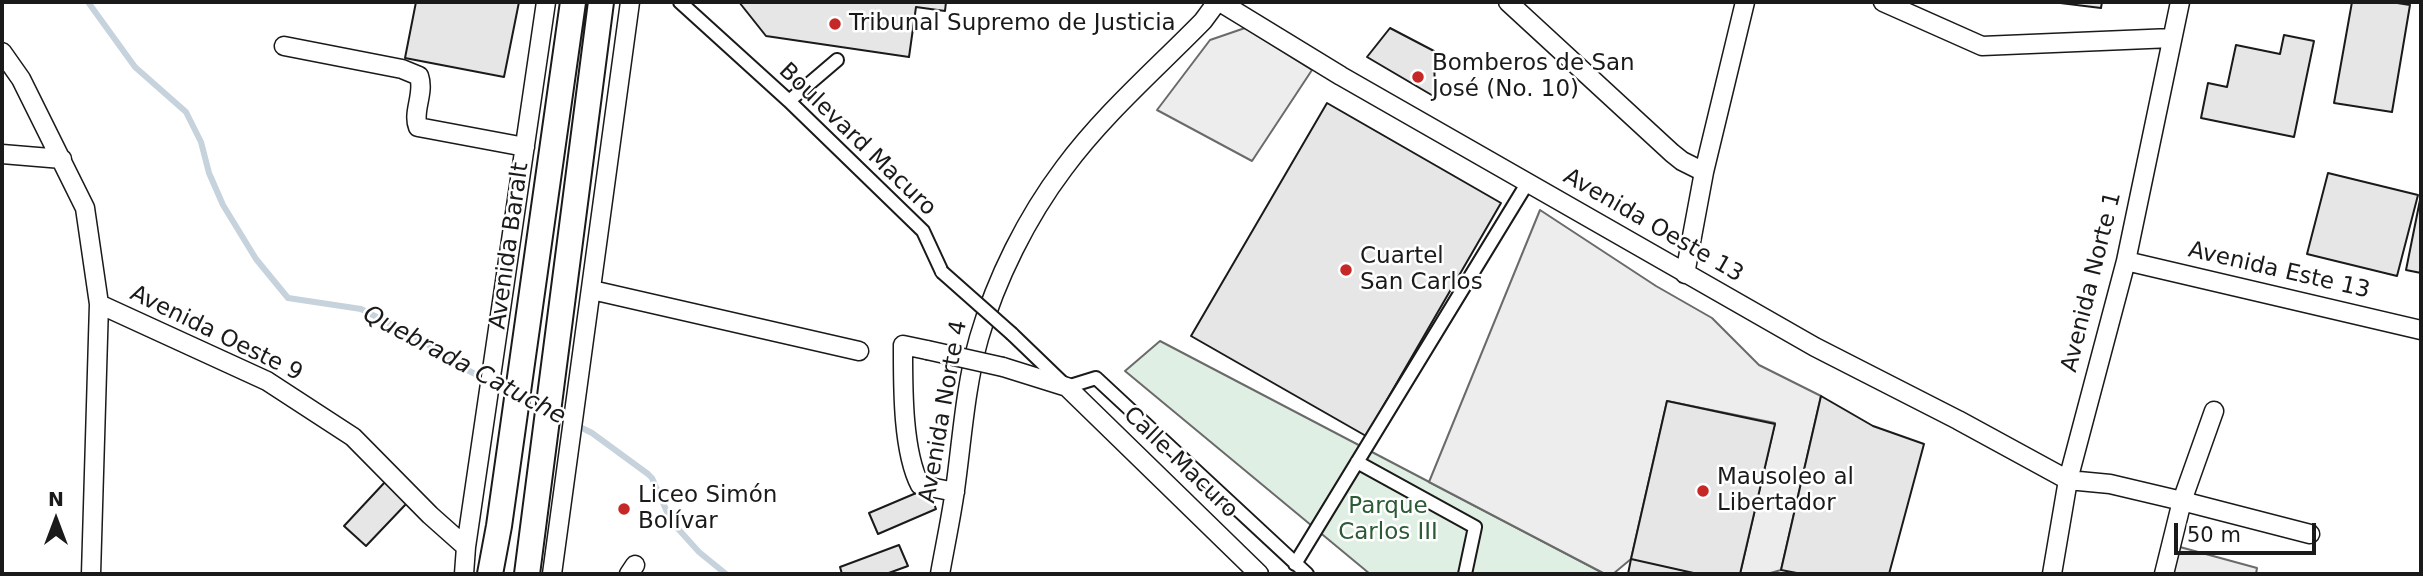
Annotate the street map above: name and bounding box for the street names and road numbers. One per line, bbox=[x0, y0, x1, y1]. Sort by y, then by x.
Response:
street label: Boulevard Macuro bbox=[773, 58, 941, 222]
street label: Avenida Baralt bbox=[485, 161, 535, 331]
street label: Avenida Oeste 13 bbox=[1558, 163, 1748, 289]
street label: Avenida Norte 1 bbox=[2056, 189, 2128, 375]
street label: Avenida Este 13 bbox=[2186, 237, 2372, 305]
street label: Avenida Oeste 9 bbox=[125, 280, 307, 388]
street label: Avenida Norte 4 bbox=[914, 319, 974, 505]
street label: Calle Macuro bbox=[1117, 401, 1243, 525]

